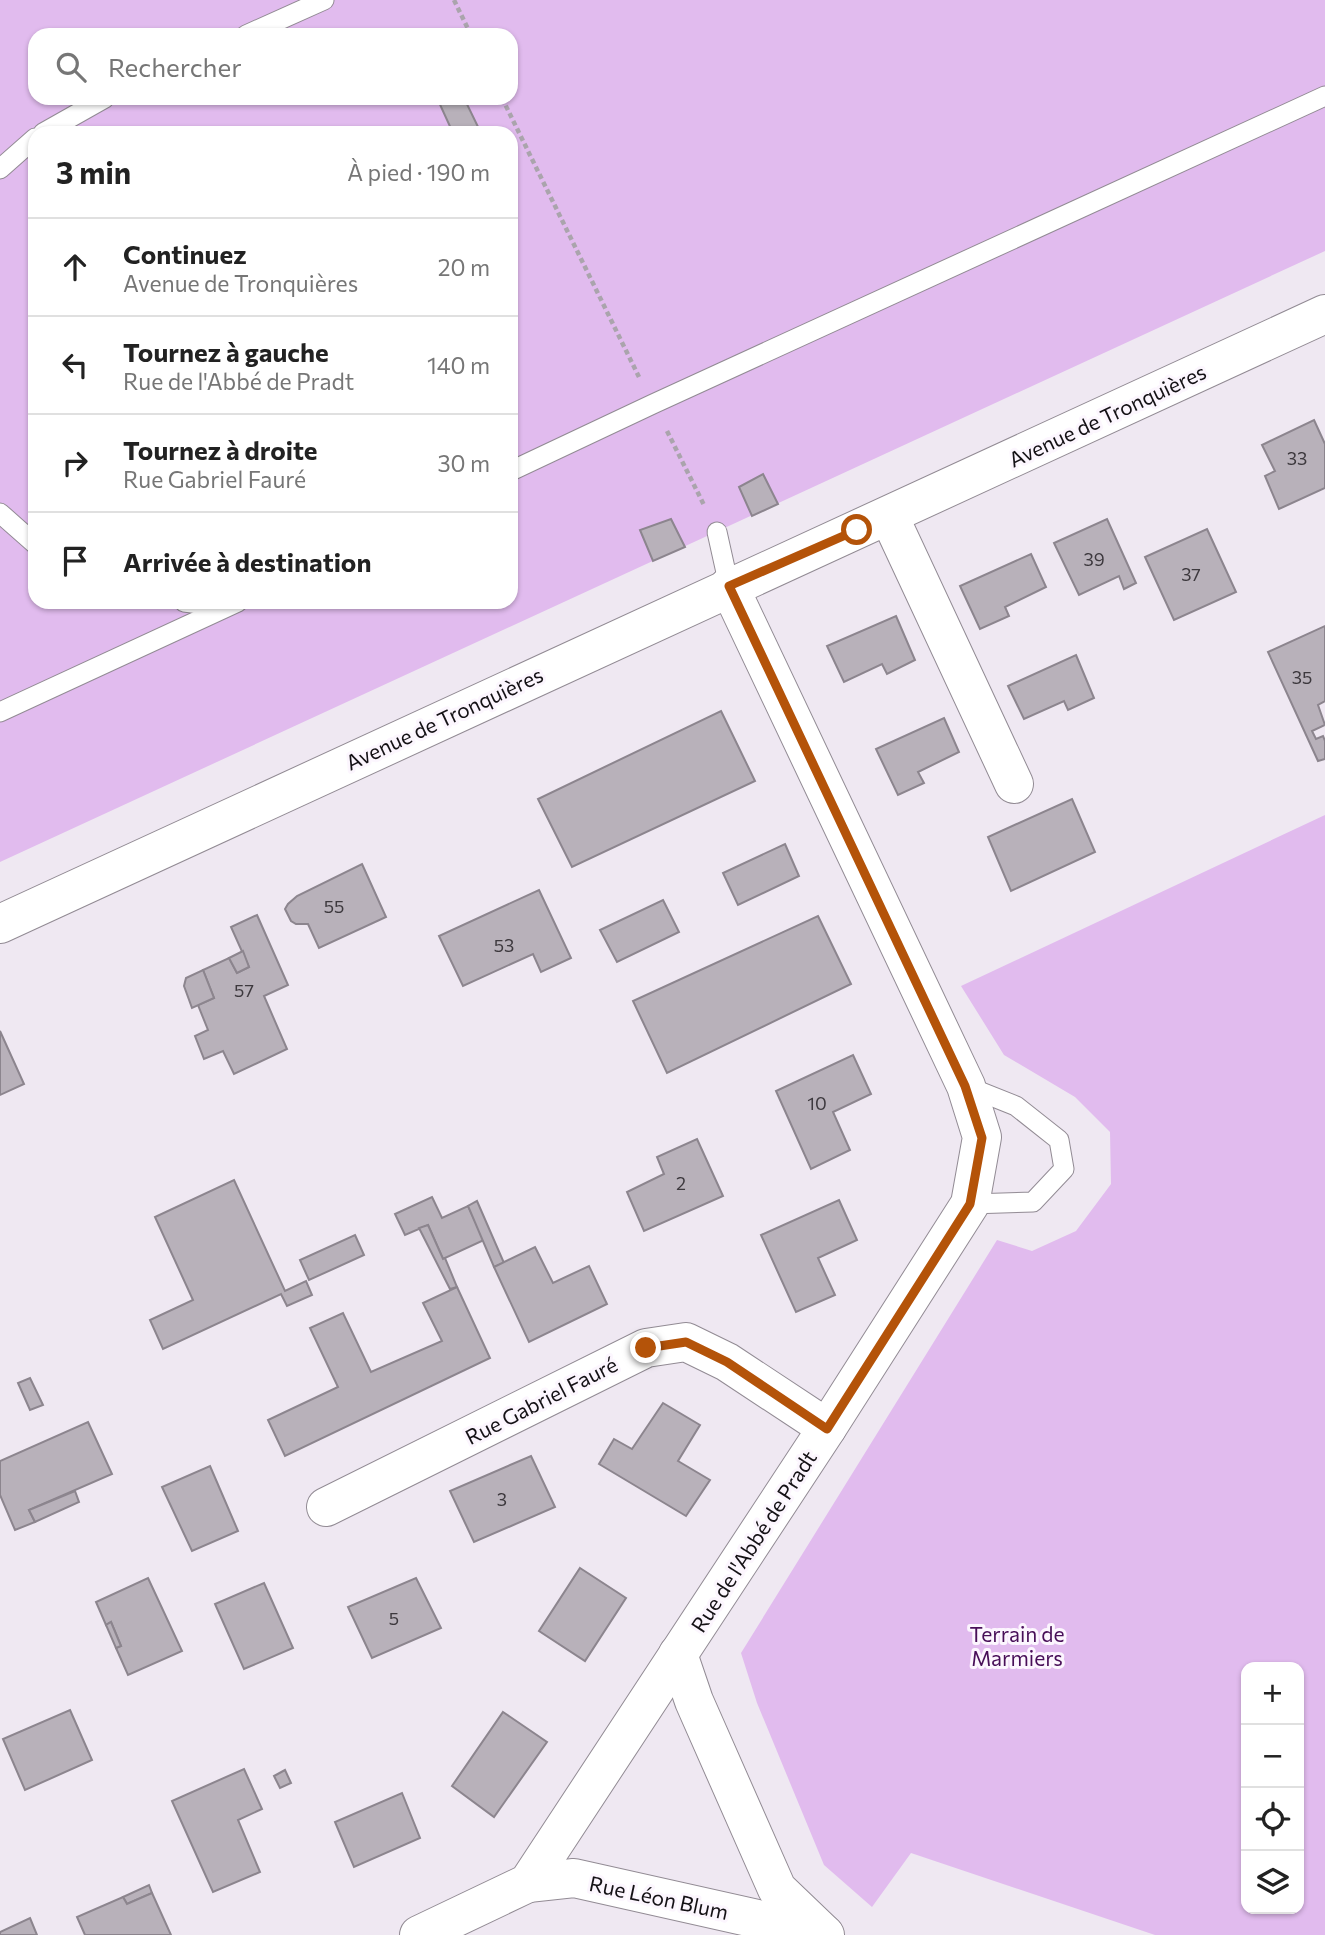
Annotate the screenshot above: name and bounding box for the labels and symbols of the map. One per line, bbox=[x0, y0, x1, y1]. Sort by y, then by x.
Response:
street label: Avenue de Tronquières bbox=[1004, 358, 1210, 472]
house number: 33 bbox=[1287, 447, 1307, 469]
route start bbox=[841, 514, 872, 545]
house number: 39 bbox=[1083, 548, 1105, 570]
house number: 37 bbox=[1181, 563, 1201, 585]
street label: Avenue de Tronquières bbox=[341, 661, 547, 775]
house number: 35 bbox=[1292, 666, 1312, 688]
house number: 55 bbox=[324, 895, 344, 917]
house number: 53 bbox=[494, 934, 514, 956]
house number: 57 bbox=[234, 979, 254, 1001]
house number: 10 bbox=[807, 1092, 827, 1114]
house number: 2 bbox=[676, 1172, 686, 1194]
route end bbox=[630, 1332, 661, 1363]
street label: Rue Gabriel Fauré bbox=[461, 1351, 621, 1449]
street label: Rue de l'Abbé de Pradt bbox=[685, 1446, 821, 1636]
house number: 3 bbox=[497, 1488, 507, 1510]
house number: 5 bbox=[389, 1607, 399, 1629]
park label: Terrain de Marmiers bbox=[969, 1621, 1065, 1670]
street label: Rue Léon Blum bbox=[587, 1870, 731, 1924]

